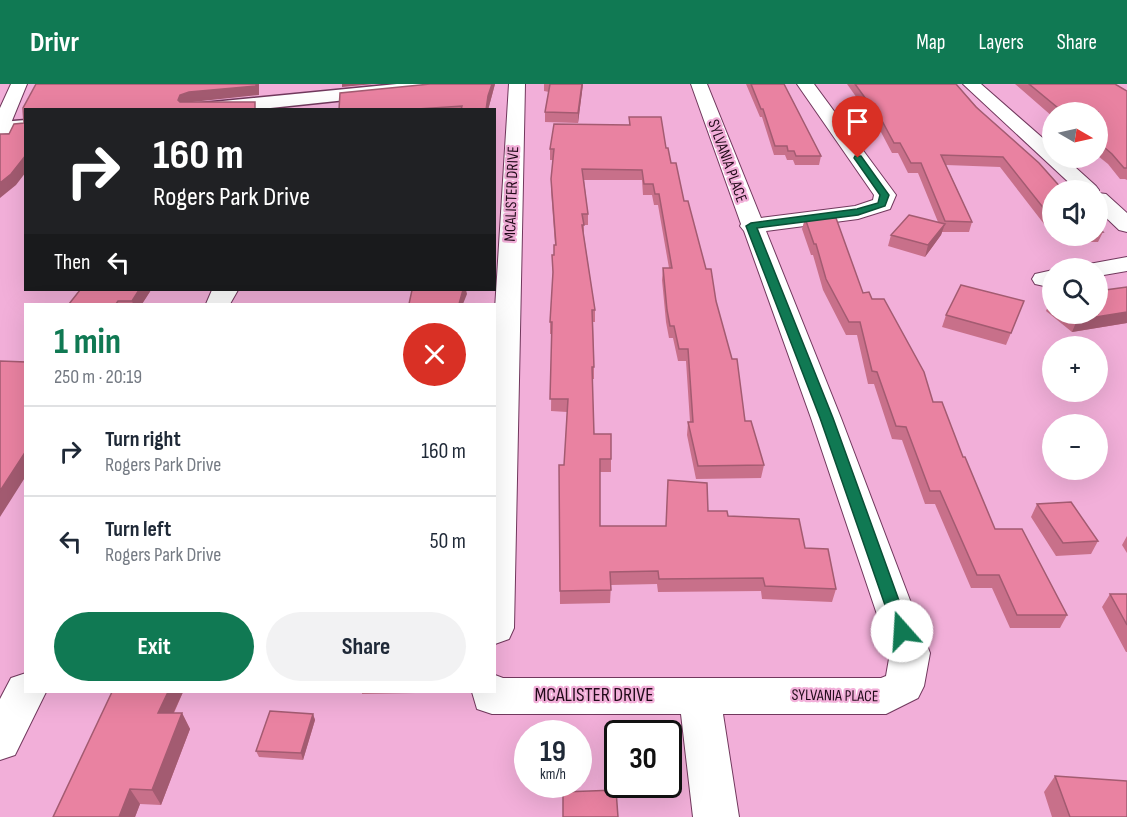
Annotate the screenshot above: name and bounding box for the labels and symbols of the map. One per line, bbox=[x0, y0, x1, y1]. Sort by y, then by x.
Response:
pin bbox=[832, 96, 883, 158]
north arrow bbox=[1042, 102, 1108, 168]
street label: SYLVANIA PLACE bbox=[703, 117, 751, 205]
street label: MCALISTER DRIVE bbox=[501, 146, 523, 242]
position arrow bbox=[870, 599, 934, 663]
street label: MCALISTER DRIVE bbox=[534, 683, 654, 707]
street label: SYLVANIA PLACE bbox=[791, 686, 879, 706]
speed limit sign: 30 bbox=[604, 720, 682, 798]

